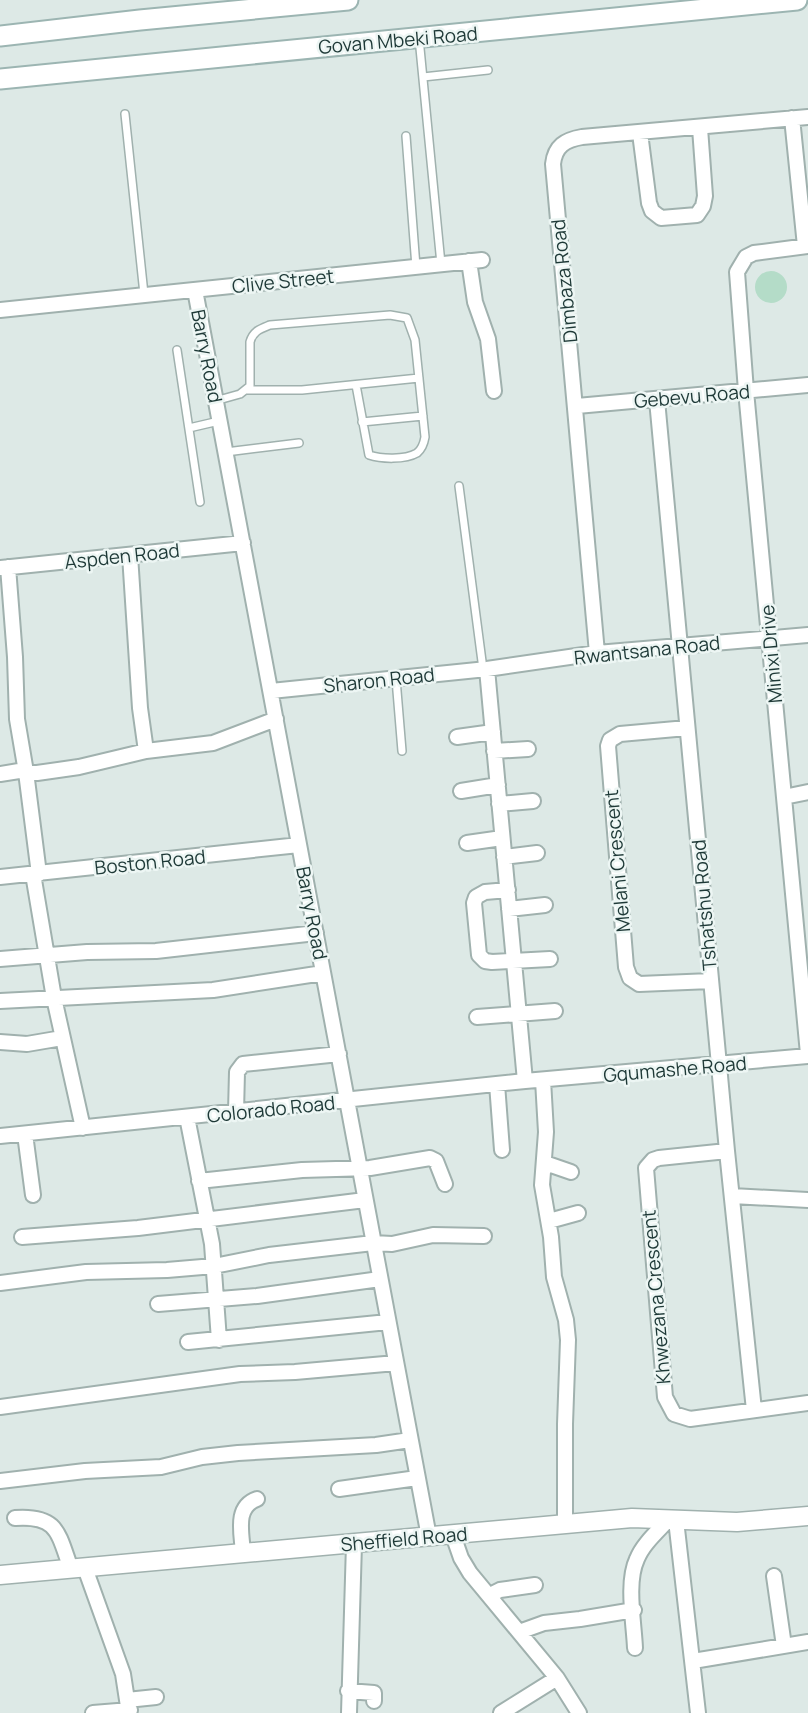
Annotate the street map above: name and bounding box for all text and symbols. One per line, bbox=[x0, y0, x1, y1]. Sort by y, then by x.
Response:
street label: Govan Mbeki Road bbox=[317, 20, 479, 60]
street label: Dimbaza Road bbox=[545, 218, 583, 344]
street label: Clive Street bbox=[231, 263, 335, 299]
street label: Barry Road bbox=[185, 307, 229, 405]
street label: Gebevu Road bbox=[633, 378, 751, 414]
street label: Aspden Road bbox=[63, 537, 181, 575]
street label: Minixi Drive bbox=[754, 604, 788, 704]
street label: Rwantsana Road bbox=[573, 629, 721, 671]
street label: Sharon Road bbox=[322, 661, 436, 699]
street label: Melani Crescent bbox=[598, 789, 636, 933]
street label: Tshatshu Road bbox=[685, 839, 723, 971]
street label: Boston Road bbox=[93, 843, 207, 881]
street label: Barry Road bbox=[290, 864, 334, 962]
street label: Gqumashe Road bbox=[602, 1050, 748, 1088]
street label: Colorado Road bbox=[206, 1089, 336, 1129]
street label: Khwezana Crescent bbox=[635, 1209, 677, 1385]
street label: Sheffield Road bbox=[340, 1521, 468, 1557]

